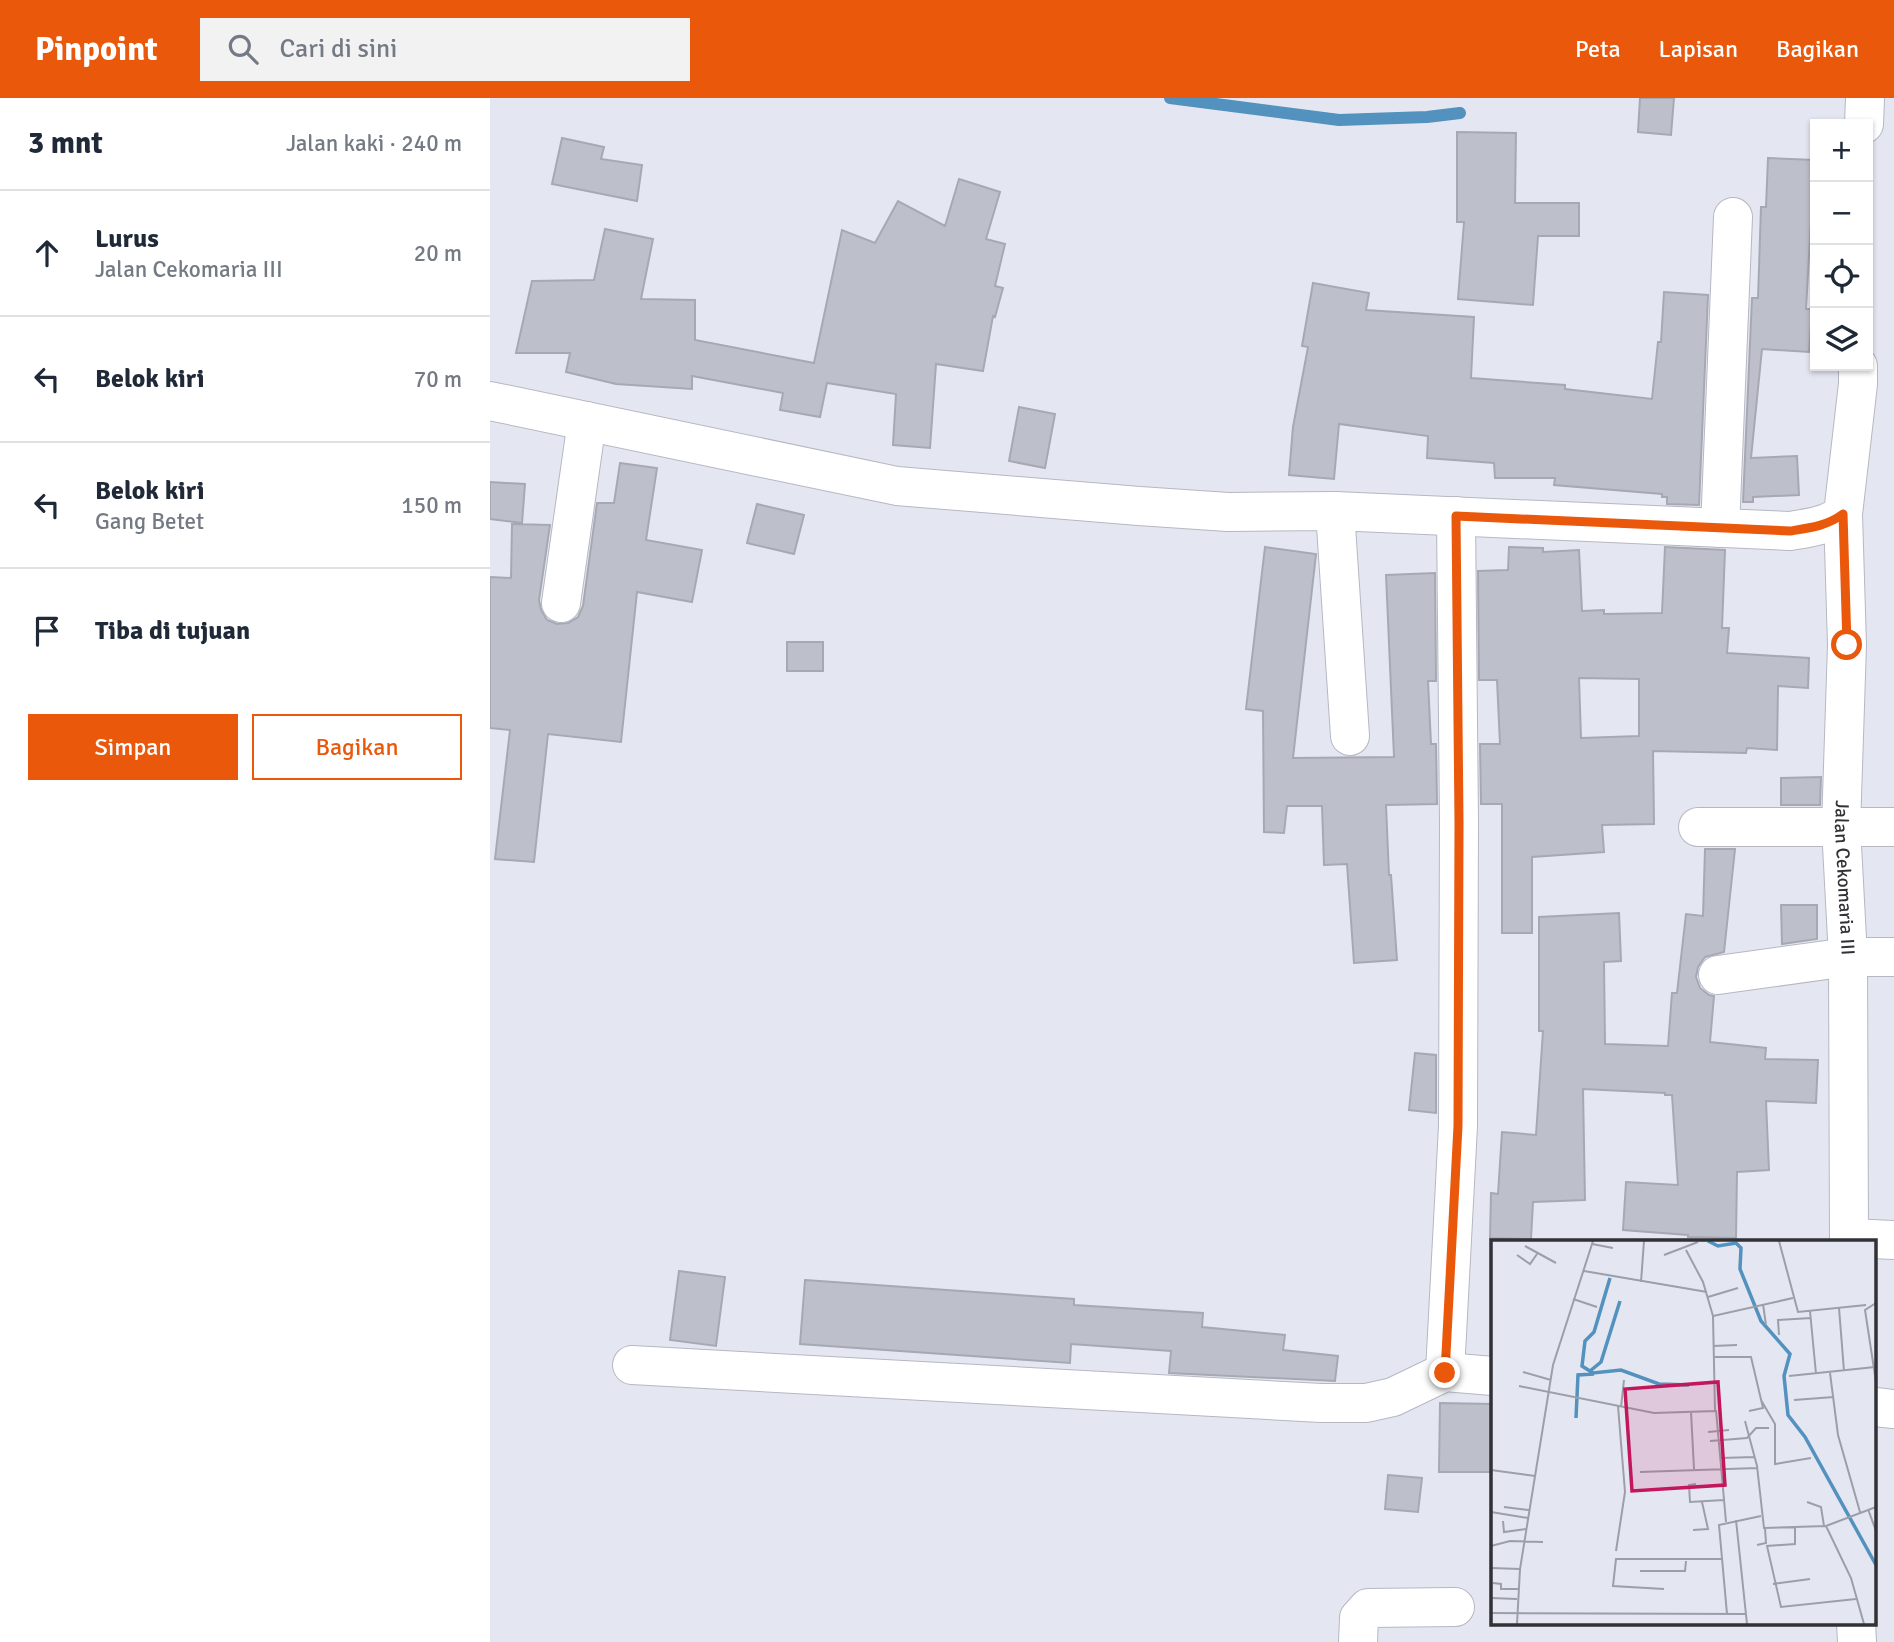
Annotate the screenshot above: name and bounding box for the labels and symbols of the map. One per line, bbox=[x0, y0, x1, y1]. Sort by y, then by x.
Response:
route start bbox=[1831, 629, 1862, 660]
street label: Jalan Cekomaria III bbox=[1829, 800, 1860, 956]
inset map bbox=[1491, 1240, 1876, 1624]
route end bbox=[1429, 1357, 1460, 1388]

